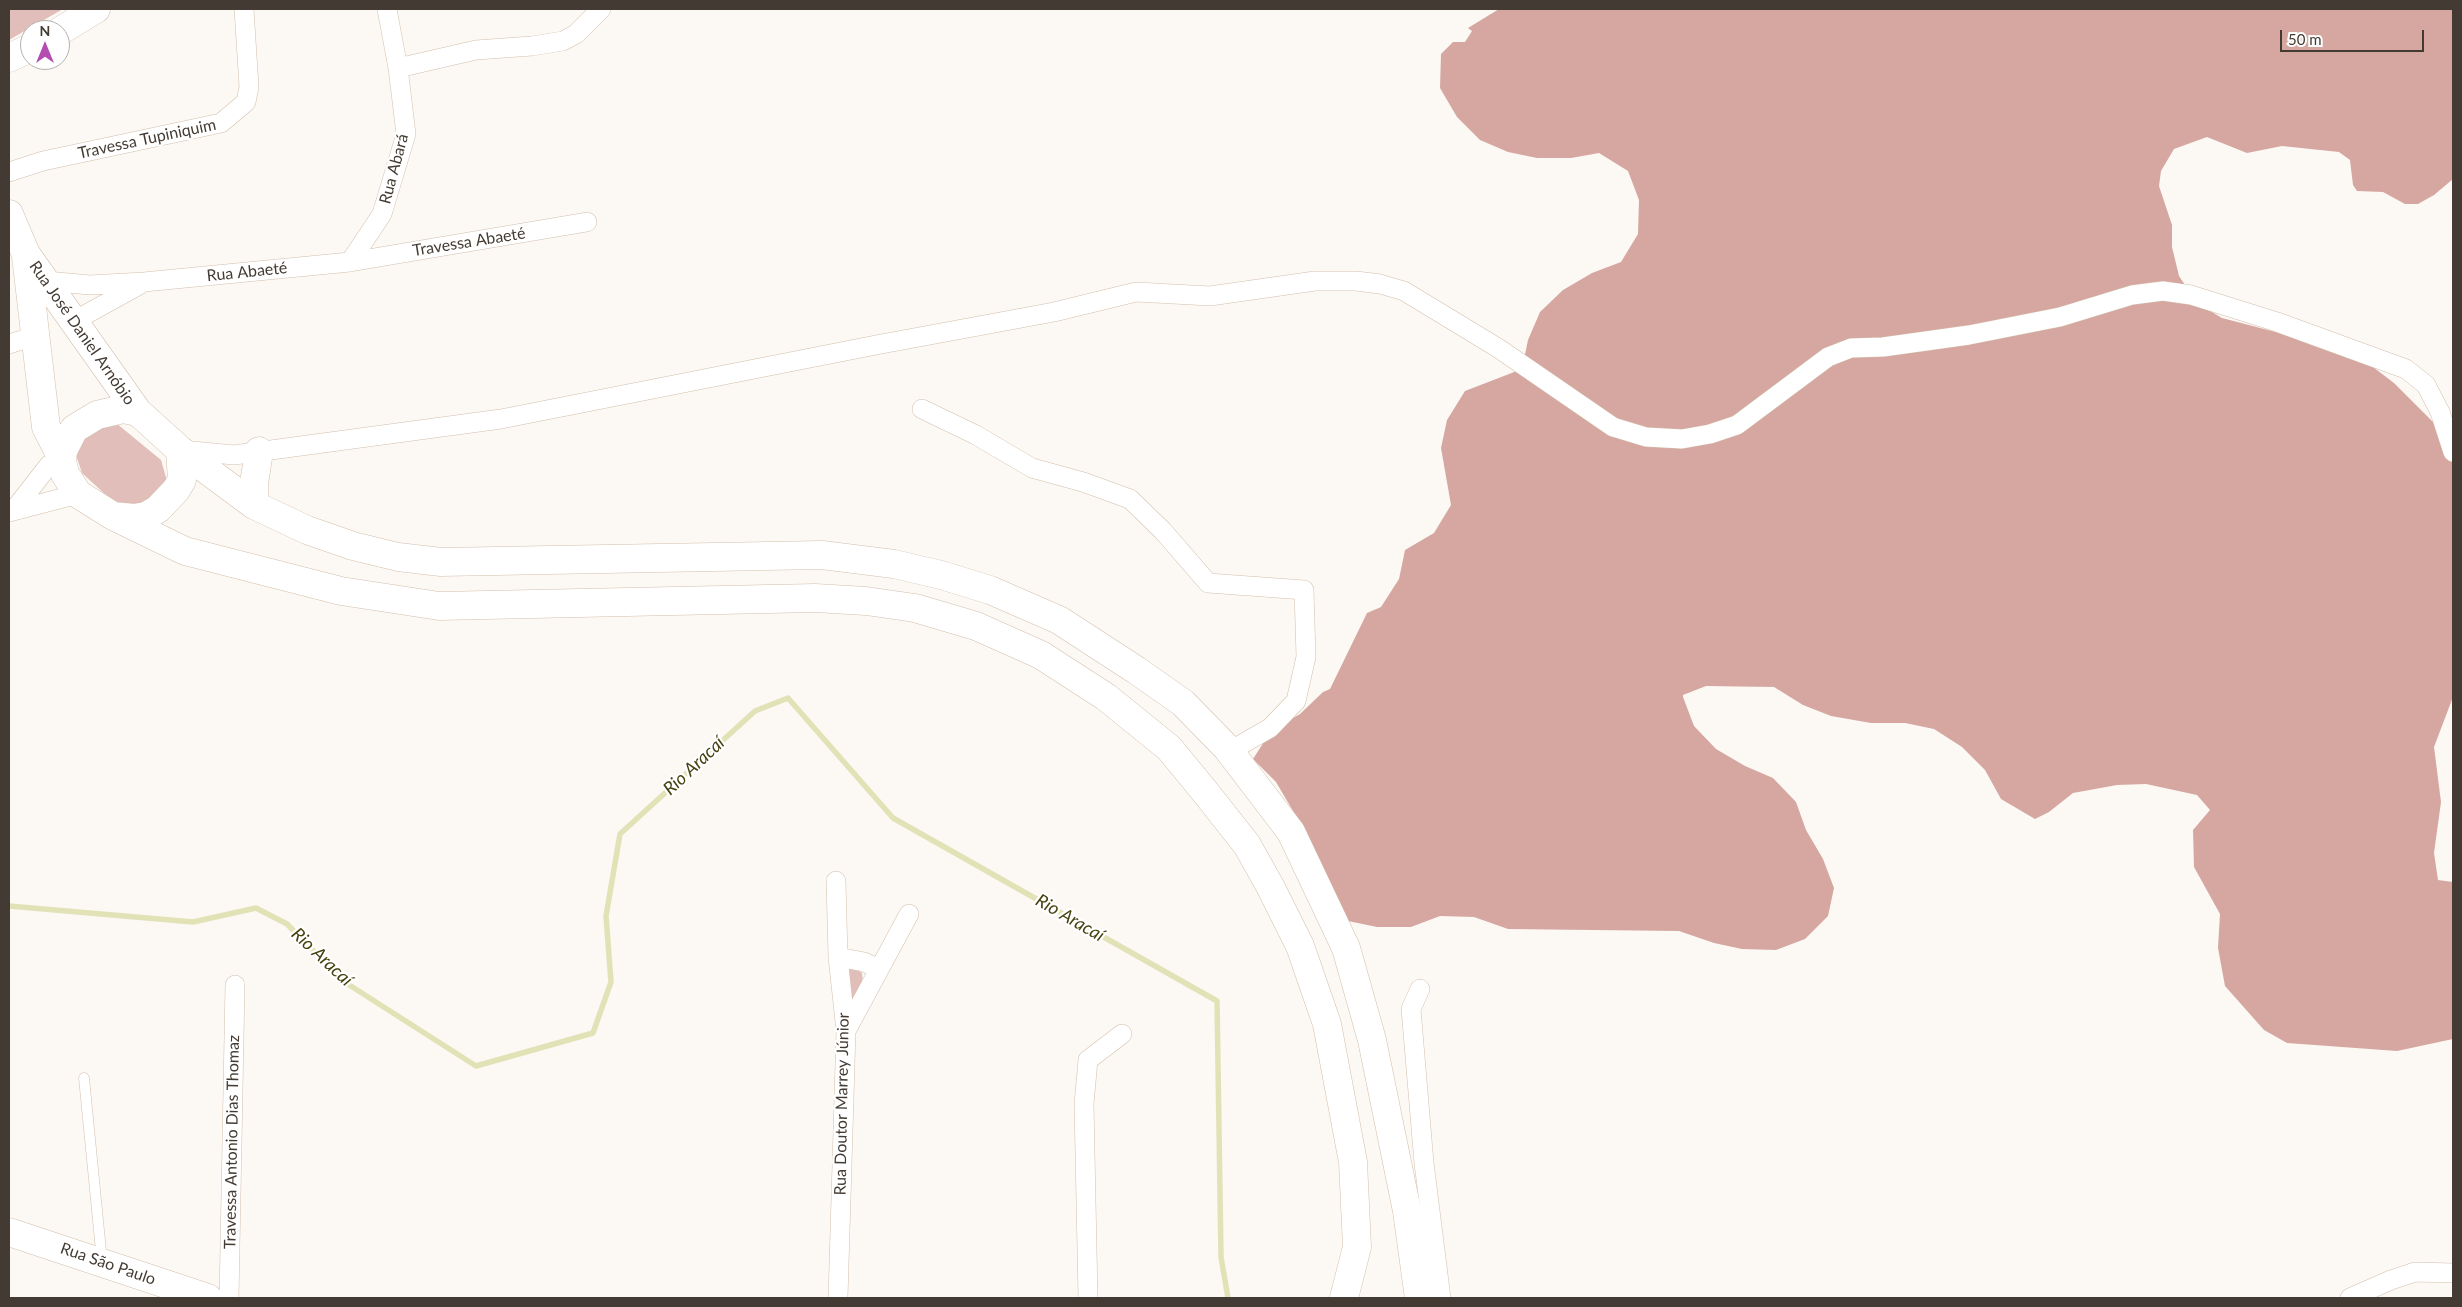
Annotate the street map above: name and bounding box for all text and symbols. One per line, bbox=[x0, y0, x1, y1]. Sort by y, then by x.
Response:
north arrow bbox=[20, 20, 70, 70]
scale bar bbox=[2282, 20, 2426, 52]
text: N bbox=[40, 22, 50, 39]
text: 50 m bbox=[2288, 30, 2322, 48]
street label: Travessa Tupiniquim bbox=[76, 115, 218, 163]
street label: Rua Abará bbox=[375, 132, 413, 206]
street label: Travessa Abaeté bbox=[411, 224, 527, 260]
street label: Rua José Daniel Arnóbio bbox=[25, 257, 139, 409]
street label: Rua Abaeté bbox=[206, 258, 288, 286]
water label: Rio Aracaí bbox=[659, 732, 729, 800]
water label: Rio Aracaí bbox=[1032, 890, 1108, 946]
water label: Rio Aracaí bbox=[287, 923, 357, 991]
street label: Rua Doutor Marrey Júnior bbox=[831, 1012, 853, 1196]
street label: Travessa Antonio Dias Thomaz bbox=[221, 1035, 243, 1249]
street label: Rua São Paulo bbox=[58, 1239, 158, 1289]

